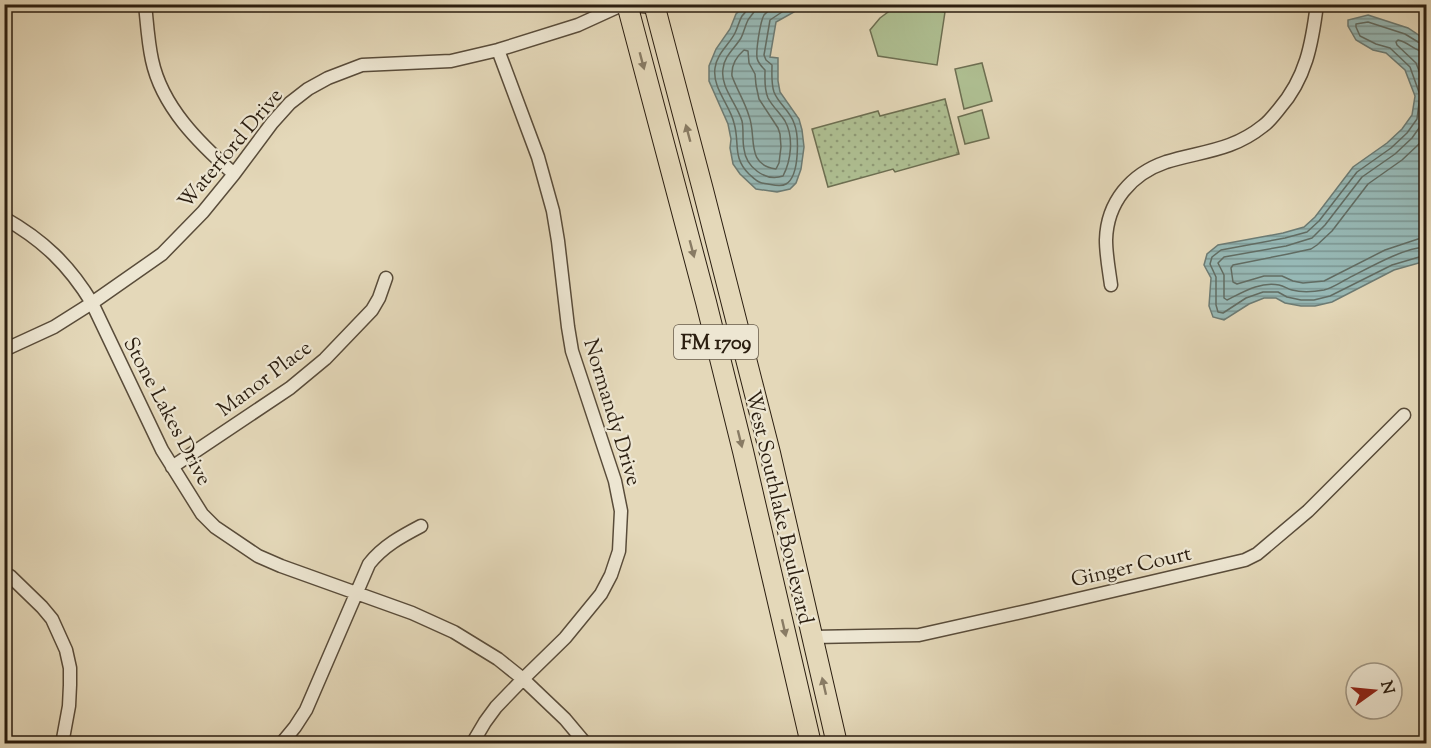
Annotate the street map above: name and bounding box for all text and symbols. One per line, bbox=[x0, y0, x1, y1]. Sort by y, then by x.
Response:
one-way arrow bbox=[638, 52, 648, 70]
street label: Waterford Drive bbox=[172, 82, 291, 216]
one-way arrow bbox=[683, 124, 693, 142]
one-way arrow bbox=[688, 240, 698, 259]
road number: FM 1709 bbox=[674, 325, 758, 359]
street label: Stone Lakes Drive bbox=[114, 332, 218, 491]
street label: Manor Place bbox=[212, 334, 319, 425]
street label: Normandy Drive bbox=[574, 335, 648, 490]
street label: West Southlake Boulevard bbox=[737, 387, 820, 628]
one-way arrow bbox=[735, 429, 745, 448]
street label: Ginger Court bbox=[1068, 540, 1195, 596]
one-way arrow bbox=[780, 619, 790, 638]
north arrow bbox=[1344, 661, 1404, 721]
one-way arrow bbox=[819, 677, 829, 696]
text: N bbox=[1373, 679, 1399, 697]

